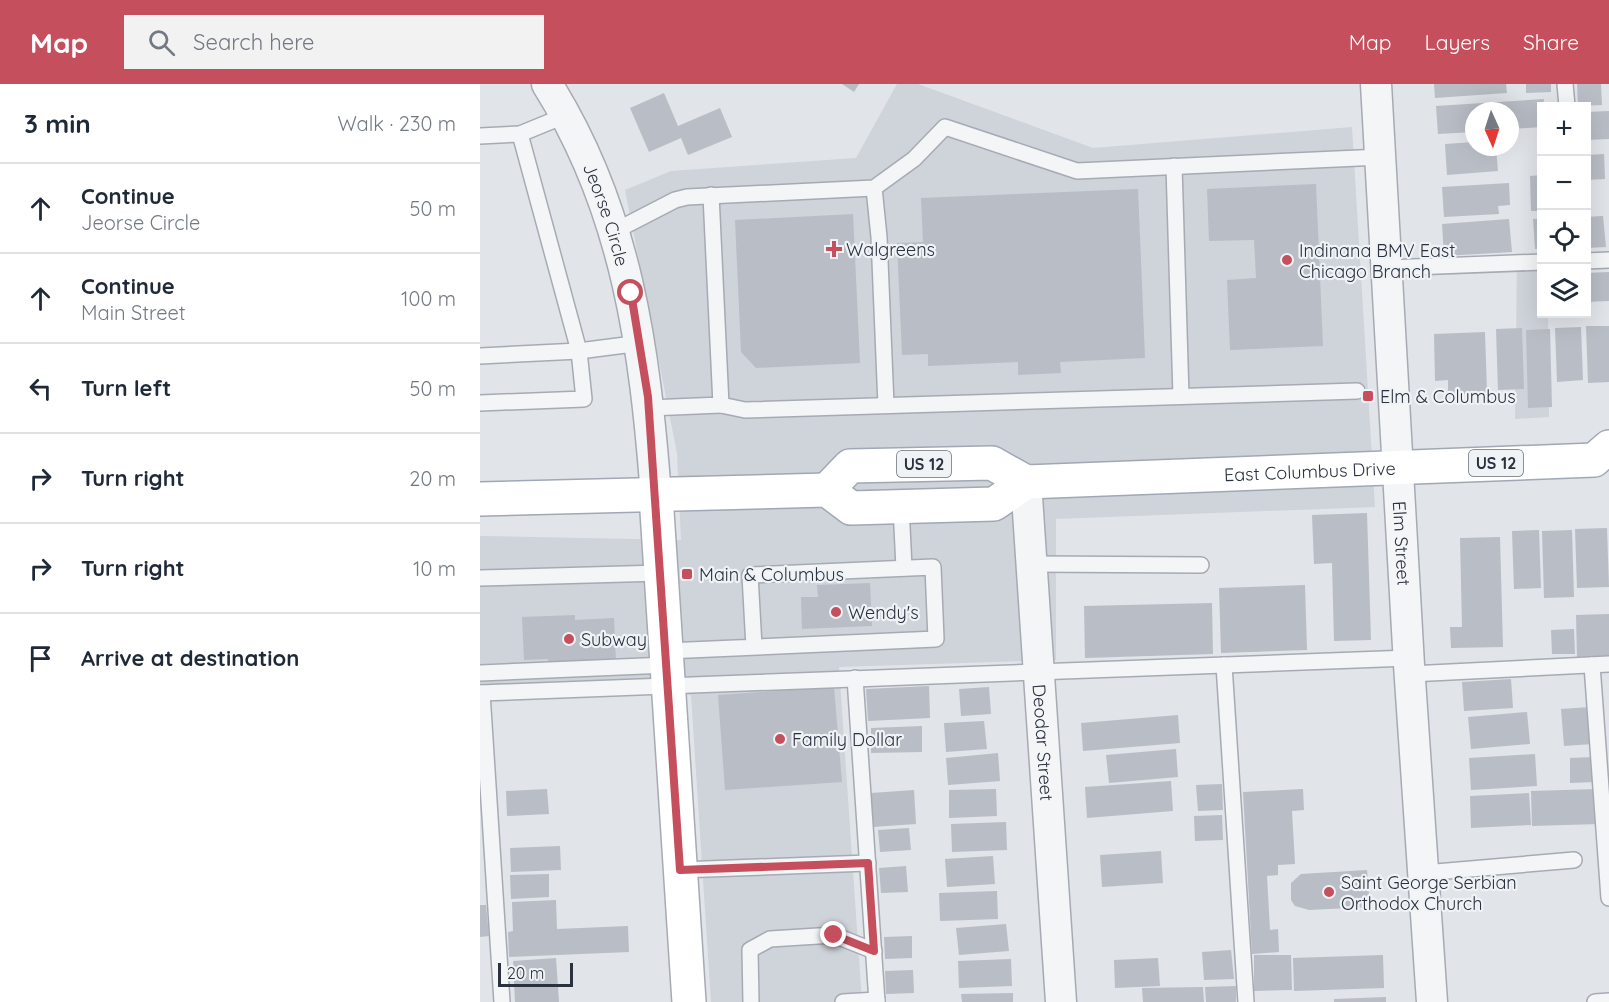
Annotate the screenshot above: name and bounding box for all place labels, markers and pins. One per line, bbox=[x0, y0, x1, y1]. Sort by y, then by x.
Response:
place label: Walgreens bbox=[846, 238, 935, 261]
place label: Indinana BMV East Chicago Branch bbox=[1299, 239, 1455, 283]
marker: Walgreens bbox=[827, 242, 841, 256]
marker: Indinana BMV East Chicago Branch bbox=[1280, 253, 1294, 267]
place label: Elm & Columbus bbox=[1380, 385, 1516, 408]
marker: Elm & Columbus bbox=[1361, 389, 1375, 403]
place label: Main & Columbus bbox=[699, 563, 844, 586]
marker: Main & Columbus bbox=[680, 567, 694, 581]
place label: Wendy's bbox=[848, 601, 919, 624]
marker: Wendy's bbox=[829, 605, 843, 619]
place label: Subway bbox=[581, 628, 647, 651]
marker: Subway bbox=[562, 632, 576, 646]
place label: Family Dollar bbox=[792, 728, 902, 751]
marker: Family Dollar bbox=[773, 732, 787, 746]
place label: Saint George Serbian Orthodox Church bbox=[1341, 871, 1517, 915]
marker: Saint George Serbian Orthodox Church bbox=[1322, 885, 1336, 899]

